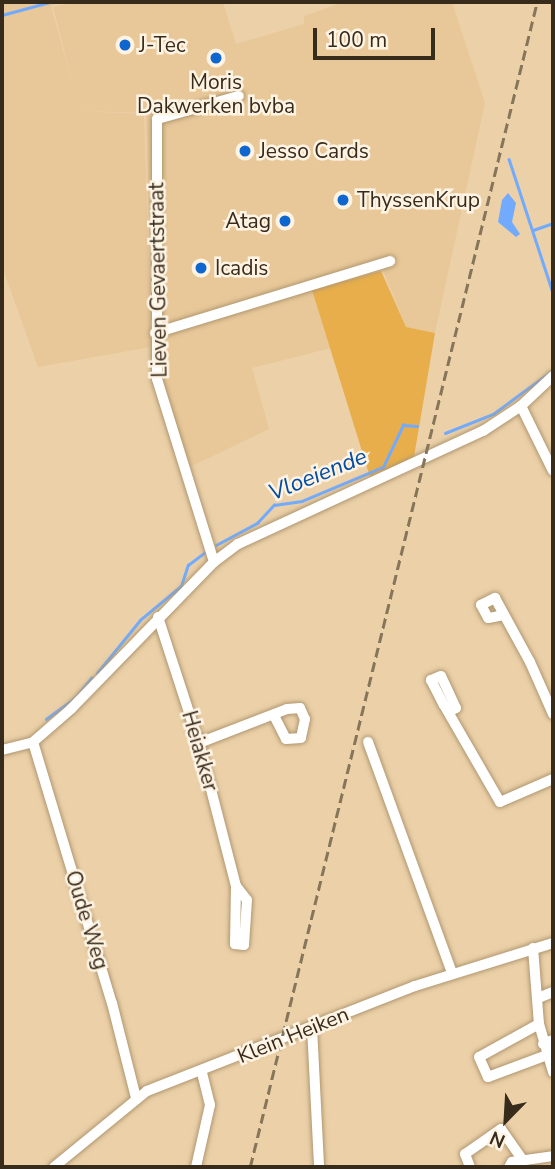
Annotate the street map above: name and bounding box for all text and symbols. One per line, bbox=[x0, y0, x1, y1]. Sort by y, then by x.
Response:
scale bar bbox=[317, 14, 440, 58]
text: 100 m bbox=[326, 26, 387, 54]
place label: J-Tec bbox=[139, 32, 186, 58]
marker: J-Tec bbox=[117, 37, 133, 53]
marker: Moris Dakwerken bvba bbox=[208, 50, 224, 66]
place label: Moris Dakwerken bvba bbox=[137, 69, 295, 119]
place label: Jesso Cards bbox=[259, 138, 369, 164]
marker: Jesso Cards bbox=[237, 143, 253, 159]
street label: Lieven Gevaertstraat bbox=[144, 182, 172, 378]
place label: ThyssenKrup bbox=[357, 187, 480, 213]
marker: ThyssenKrup bbox=[335, 192, 351, 208]
place label: Atag bbox=[225, 208, 271, 234]
marker: Atag bbox=[277, 213, 293, 229]
place label: Icadis bbox=[215, 255, 268, 281]
marker: Icadis bbox=[193, 260, 209, 276]
water label: Vloeiende bbox=[265, 443, 371, 507]
street label: Heiakker bbox=[177, 708, 223, 794]
street label: Oude Weg bbox=[60, 868, 114, 972]
street label: Klein Heiken bbox=[234, 1001, 352, 1069]
north arrow bbox=[471, 1085, 541, 1155]
text: N bbox=[486, 1124, 509, 1154]

